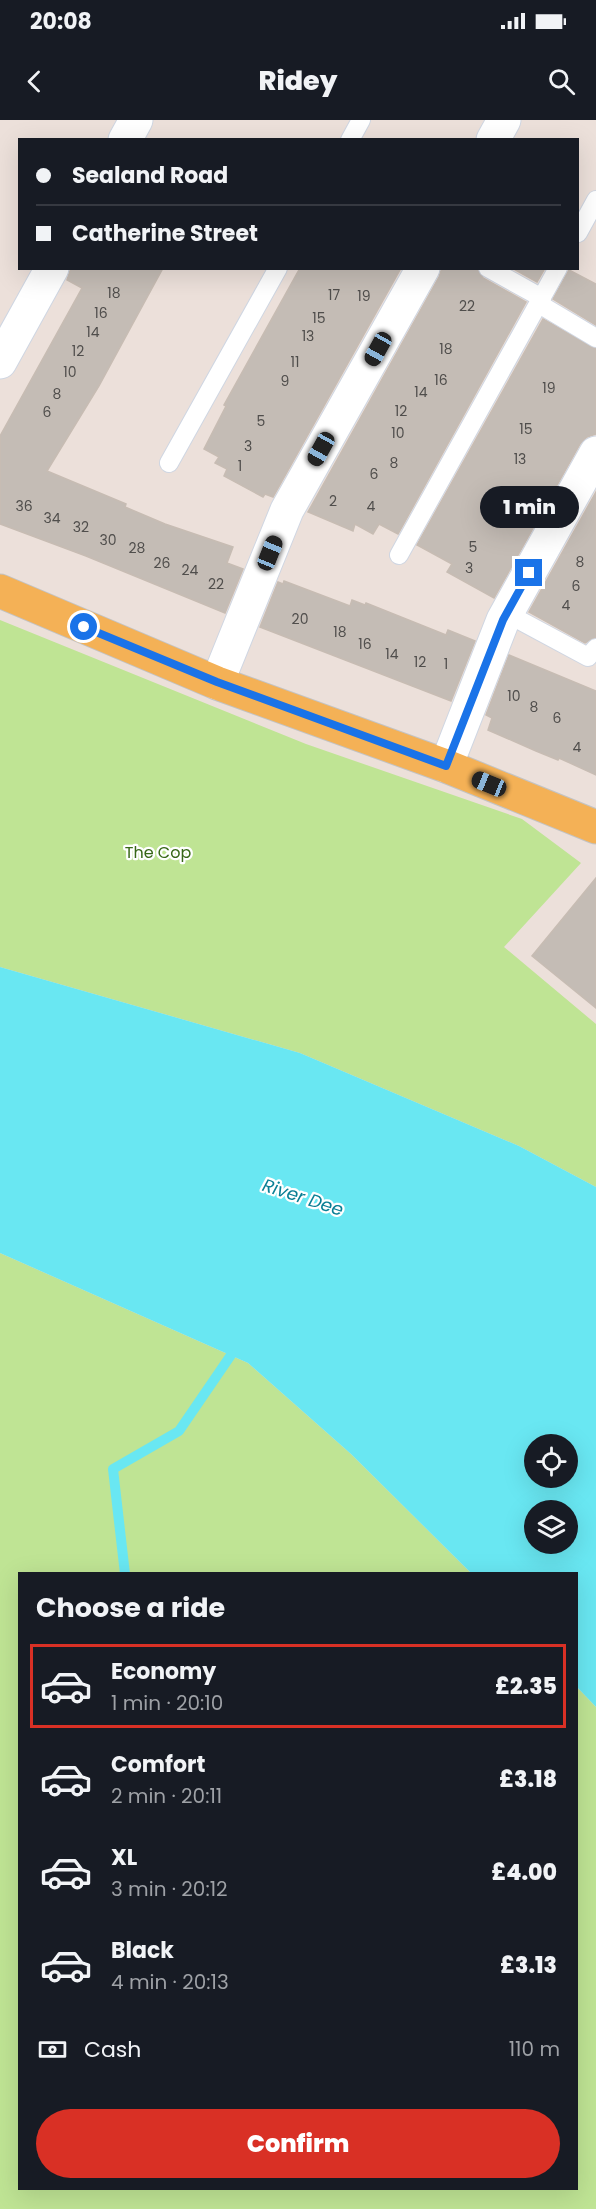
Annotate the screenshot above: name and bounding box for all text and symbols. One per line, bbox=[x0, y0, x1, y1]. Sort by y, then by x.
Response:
text: 20:08 bbox=[30, 6, 92, 37]
text: Ridey bbox=[259, 62, 337, 99]
icon: back bbox=[18, 65, 51, 98]
icon: search bbox=[545, 65, 578, 98]
text: Sealand Road bbox=[72, 160, 228, 191]
text: Catherine Street bbox=[72, 218, 258, 249]
house number: 18 bbox=[107, 283, 121, 303]
house number: 17 bbox=[328, 285, 340, 305]
house number: 19 bbox=[357, 286, 371, 306]
house number: 22 bbox=[459, 296, 475, 316]
house number: 16 bbox=[94, 303, 108, 323]
house number: 15 bbox=[312, 308, 326, 328]
house number: 14 bbox=[86, 322, 100, 342]
house number: 13 bbox=[302, 326, 314, 346]
car bbox=[361, 329, 395, 369]
house number: 18 bbox=[439, 339, 453, 359]
house number: 12 bbox=[72, 341, 84, 361]
house number: 11 bbox=[291, 352, 299, 372]
house number: 10 bbox=[63, 362, 77, 382]
house number: 16 bbox=[434, 370, 448, 390]
house number: 9 bbox=[281, 371, 289, 391]
house number: 19 bbox=[542, 378, 556, 398]
house number: 14 bbox=[414, 382, 428, 402]
house number: 8 bbox=[53, 384, 62, 404]
house number: 12 bbox=[395, 401, 407, 421]
house number: 6 bbox=[43, 402, 52, 422]
house number: 5 bbox=[257, 411, 265, 431]
house number: 15 bbox=[519, 419, 533, 439]
house number: 10 bbox=[391, 423, 405, 443]
car bbox=[304, 429, 338, 469]
house number: 3 bbox=[244, 436, 252, 456]
house number: 13 bbox=[514, 449, 526, 469]
house number: 8 bbox=[390, 453, 399, 473]
house number: 1 bbox=[238, 456, 242, 476]
house number: 6 bbox=[370, 464, 379, 484]
callout: 1 min bbox=[480, 486, 578, 528]
house number: 2 bbox=[329, 491, 337, 511]
text: 1 min bbox=[503, 493, 556, 521]
house number: 36 bbox=[15, 496, 33, 516]
house number: 4 bbox=[367, 496, 376, 516]
house number: 34 bbox=[43, 508, 61, 528]
house number: 32 bbox=[73, 517, 89, 537]
house number: 30 bbox=[99, 530, 117, 550]
car bbox=[255, 533, 285, 573]
house number: 5 bbox=[469, 537, 477, 557]
house number: 28 bbox=[129, 538, 146, 558]
house number: 8 bbox=[576, 552, 585, 572]
house number: 26 bbox=[154, 553, 171, 573]
house number: 3 bbox=[465, 558, 473, 578]
route end bbox=[515, 559, 542, 586]
house number: 24 bbox=[182, 560, 199, 580]
house number: 22 bbox=[208, 574, 224, 594]
house number: 6 bbox=[572, 576, 581, 596]
house number: 4 bbox=[562, 595, 571, 615]
house number: 20 bbox=[292, 609, 308, 629]
route start bbox=[70, 613, 97, 640]
house number: 18 bbox=[333, 622, 347, 642]
house number: 16 bbox=[358, 634, 372, 654]
house number: 14 bbox=[385, 644, 399, 664]
house number: 12 bbox=[414, 652, 426, 672]
house number: 1 bbox=[444, 654, 448, 674]
house number: 10 bbox=[507, 686, 521, 706]
house number: 8 bbox=[530, 697, 539, 717]
house number: 6 bbox=[553, 708, 562, 728]
house number: 4 bbox=[573, 737, 582, 757]
car bbox=[469, 769, 509, 799]
park label: The Cop bbox=[125, 841, 191, 864]
water label: River Dee bbox=[259, 1172, 347, 1222]
map controls bbox=[524, 1434, 578, 1554]
button: locate bbox=[524, 1434, 578, 1488]
button: layers bbox=[524, 1500, 578, 1554]
text: Choose a ride bbox=[36, 1589, 225, 1626]
text: Economy bbox=[111, 1656, 216, 1687]
icon: car bbox=[39, 1659, 93, 1713]
text: £2.35 bbox=[495, 1671, 557, 1702]
text: 1 min · 20:10 bbox=[111, 1689, 223, 1717]
text: Comfort bbox=[111, 1749, 205, 1780]
icon: car bbox=[39, 1752, 93, 1806]
text: £3.18 bbox=[499, 1764, 557, 1795]
text: 2 min · 20:11 bbox=[111, 1782, 222, 1810]
text: XL bbox=[111, 1842, 137, 1873]
icon: car bbox=[39, 1845, 93, 1899]
text: £4.00 bbox=[492, 1857, 557, 1888]
text: 3 min · 20:12 bbox=[111, 1875, 228, 1903]
text: Black bbox=[111, 1935, 174, 1966]
icon: car bbox=[39, 1938, 93, 1992]
text: £3.13 bbox=[500, 1950, 557, 1981]
text: 4 min · 20:13 bbox=[111, 1968, 229, 1996]
icon: cash bbox=[36, 2033, 69, 2066]
text: Cash bbox=[84, 2034, 141, 2065]
text: 110 m bbox=[509, 2035, 560, 2063]
button: Confirm bbox=[36, 2109, 560, 2178]

